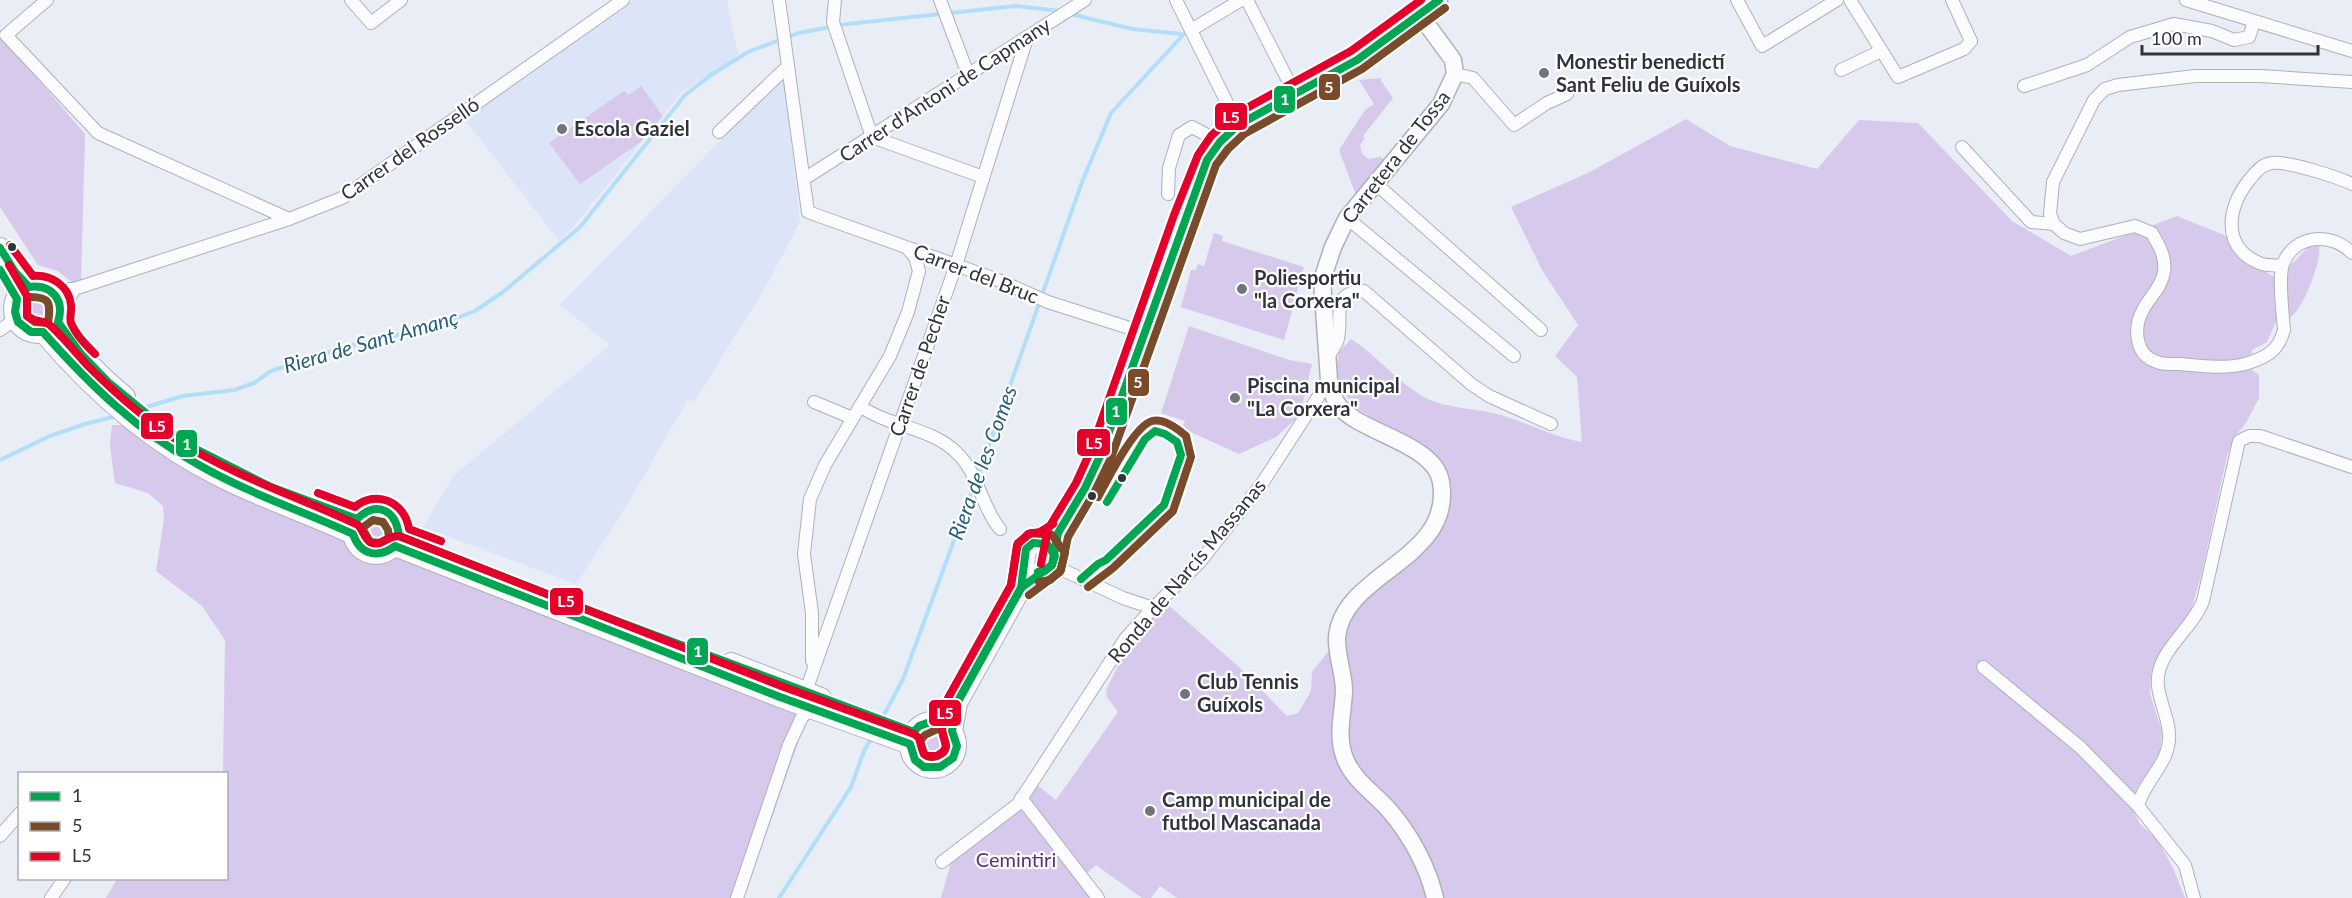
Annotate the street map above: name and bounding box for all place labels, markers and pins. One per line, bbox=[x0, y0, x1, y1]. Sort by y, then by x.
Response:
place label: Monestir benedictí Sant Feliu de Guíxols bbox=[1556, 49, 1741, 96]
marker: Monestir benedictí Sant Feliu de Guíxols bbox=[1537, 66, 1551, 80]
place label: Escola Gaziel bbox=[574, 116, 690, 140]
marker: Escola Gaziel bbox=[555, 122, 569, 136]
unlabelled marker bbox=[6, 241, 18, 253]
place label: Poliesportiu "la Corxera" bbox=[1254, 265, 1361, 312]
marker: Poliesportiu "la Corxera" bbox=[1235, 282, 1249, 296]
place label: Piscina municipal "La Corxera" bbox=[1247, 373, 1400, 420]
marker: Piscina municipal "La Corxera" bbox=[1228, 391, 1242, 405]
unlabelled marker bbox=[1116, 472, 1128, 484]
unlabelled marker bbox=[1086, 490, 1098, 502]
place label: Club Tennis Guíxols bbox=[1197, 669, 1299, 716]
marker: Club Tennis Guíxols bbox=[1178, 687, 1192, 701]
place label: Camp municipal de futbol Mascanada bbox=[1162, 787, 1331, 834]
marker: Camp municipal de futbol Mascanada bbox=[1143, 804, 1157, 818]

